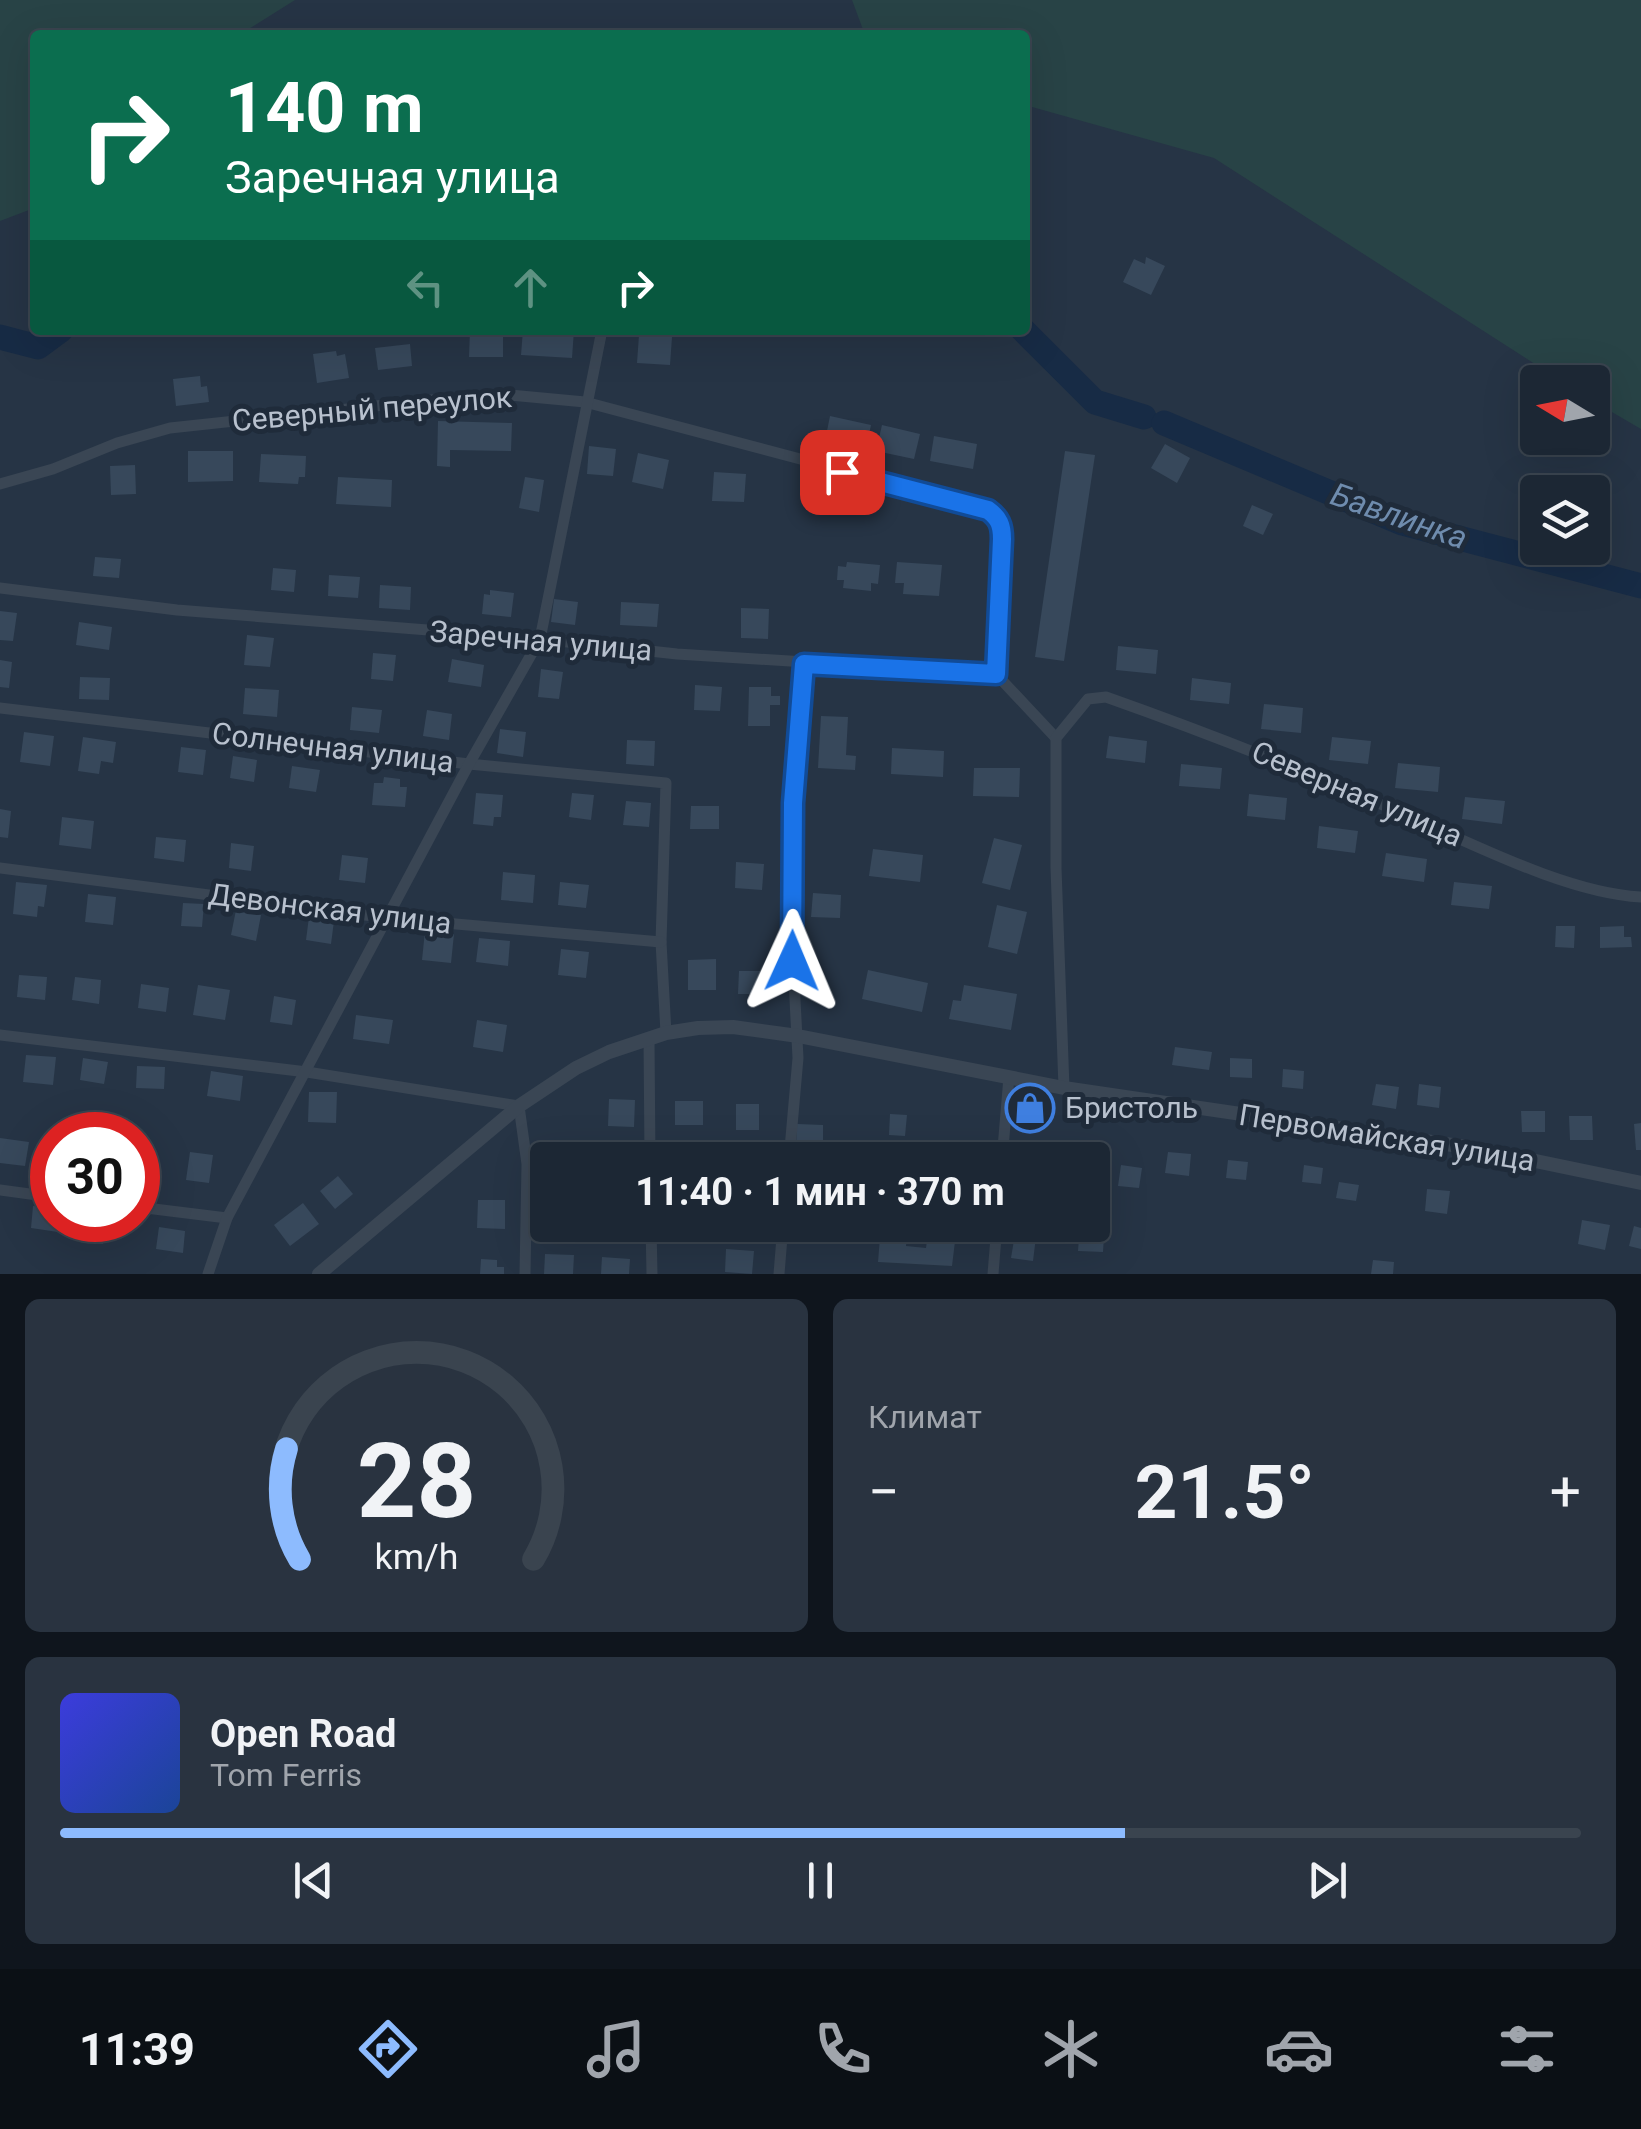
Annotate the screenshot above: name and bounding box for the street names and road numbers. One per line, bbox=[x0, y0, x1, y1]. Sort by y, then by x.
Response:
street label: Северный переулок bbox=[231, 379, 513, 438]
street label: Заречная улица bbox=[428, 613, 654, 668]
street label: Солнечная улица bbox=[210, 715, 456, 780]
street label: Северная улица bbox=[1247, 733, 1468, 854]
street label: Девонская улица bbox=[207, 876, 454, 941]
street label: Первомайская улица bbox=[1237, 1097, 1537, 1178]

